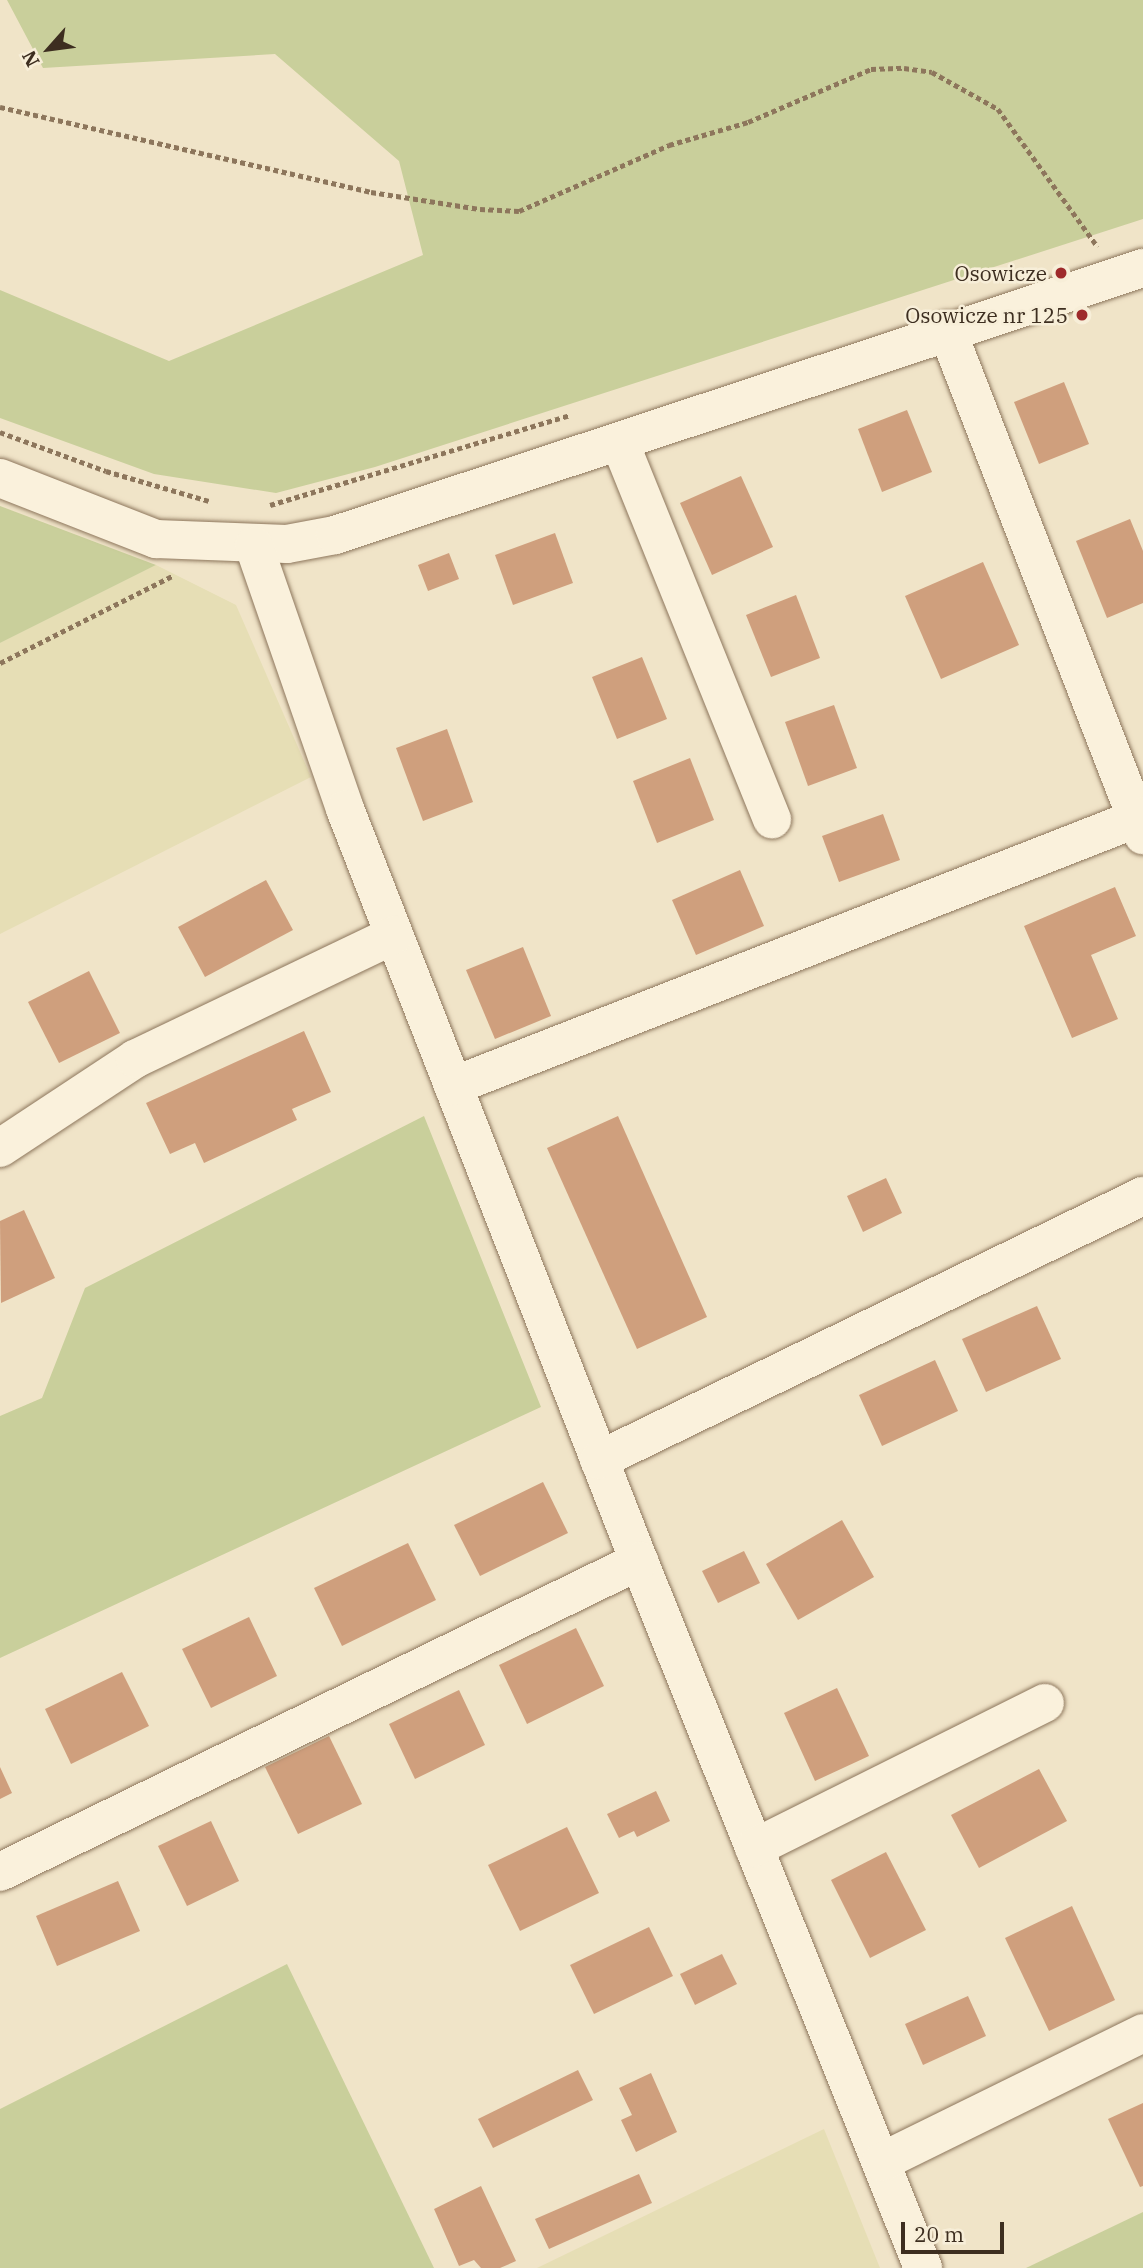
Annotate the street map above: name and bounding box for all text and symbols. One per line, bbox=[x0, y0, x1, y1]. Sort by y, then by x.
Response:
north arrow bbox=[14, 14, 84, 84]
text: N bbox=[16, 47, 45, 71]
place label: Osowicze bbox=[955, 260, 1047, 286]
marker: Osowicze bbox=[1053, 265, 1069, 281]
place label: Osowicze nr 125 bbox=[905, 302, 1068, 328]
marker: Osowicze nr 125 bbox=[1074, 307, 1090, 323]
scale bar bbox=[905, 2208, 1008, 2252]
text: 20 m bbox=[914, 2220, 964, 2248]

